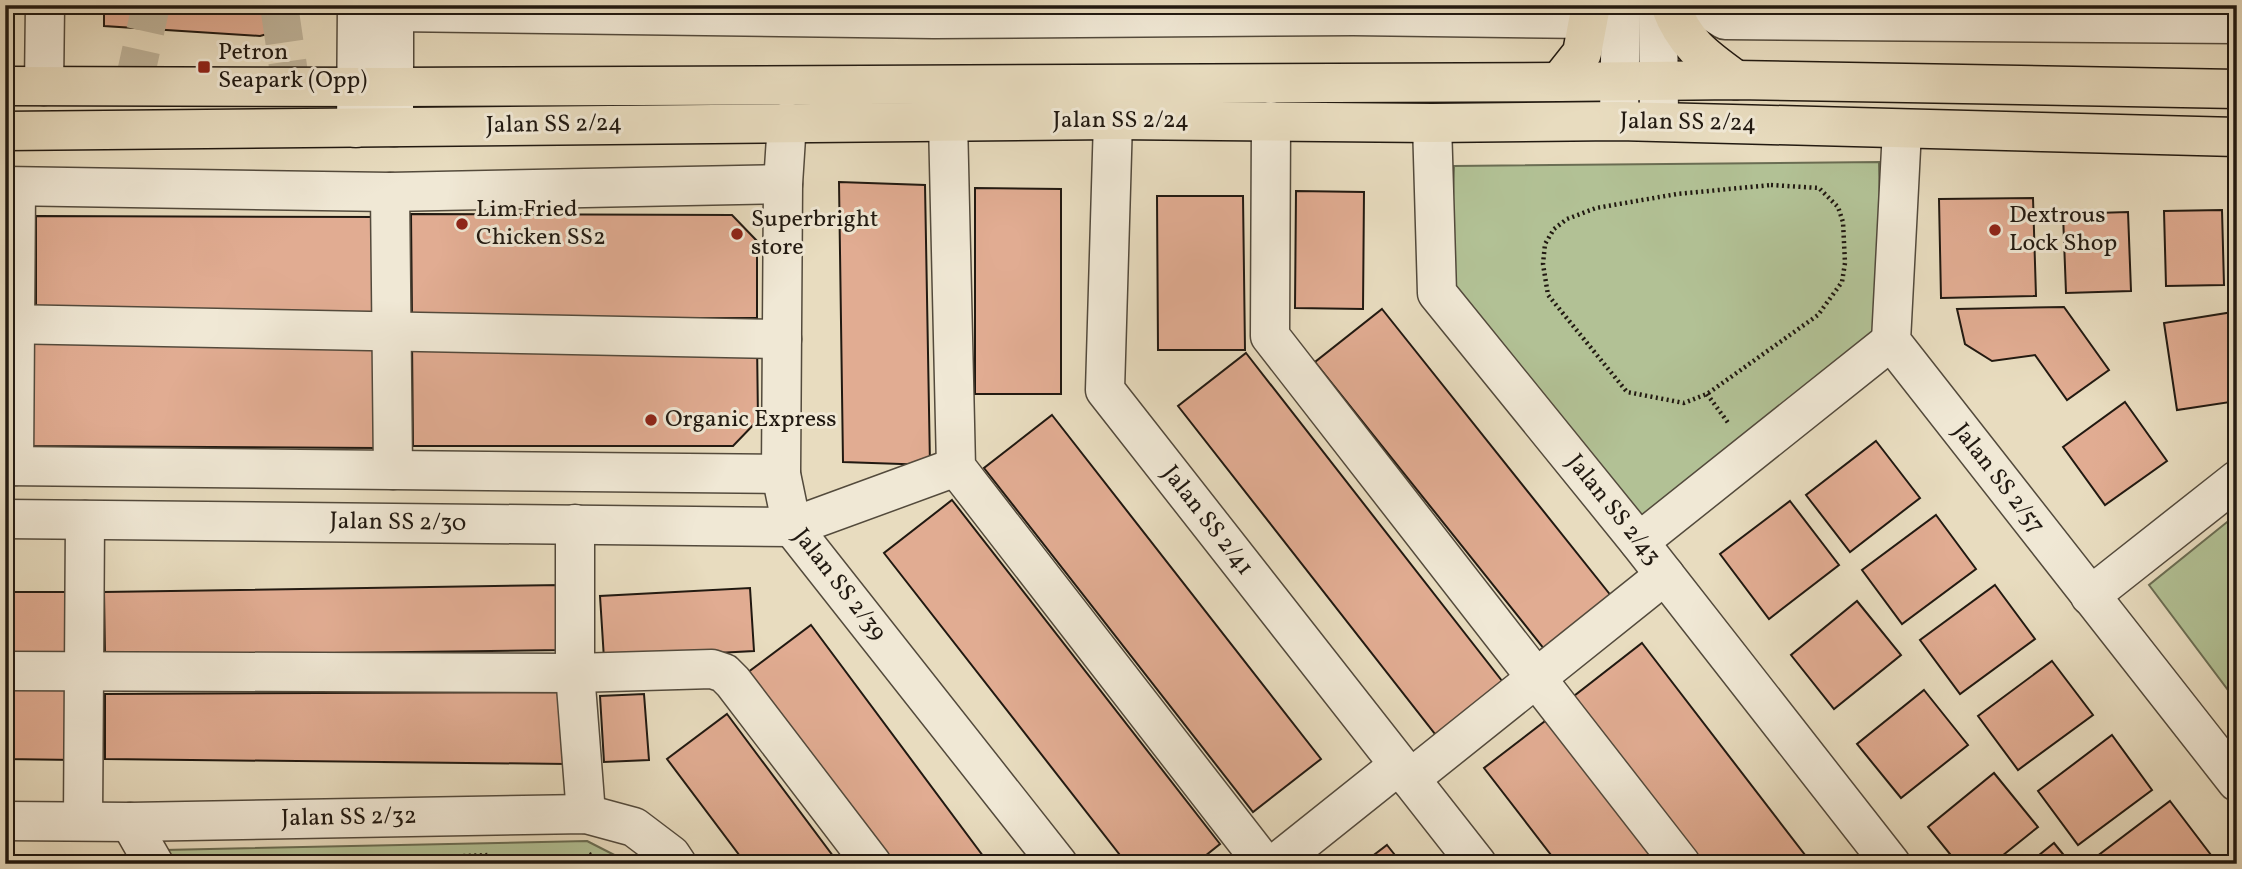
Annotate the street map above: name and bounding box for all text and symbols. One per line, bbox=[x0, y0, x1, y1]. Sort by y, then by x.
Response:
place label: Petron Seapark (Opp) bbox=[218, 36, 367, 98]
marker: Petron Seapark (Opp) bbox=[196, 59, 212, 75]
street label: Jalan SS 2/24 bbox=[1053, 104, 1189, 138]
street label: Jalan SS 2/24 bbox=[1620, 105, 1756, 141]
street label: Jalan SS 2/24 bbox=[486, 107, 622, 143]
place label: Lim Fried Chicken SS2 bbox=[476, 193, 606, 255]
place label: Dextrous Lock Shop bbox=[2009, 199, 2117, 261]
place label: Superbright store bbox=[751, 203, 878, 265]
marker: Lim Fried Chicken SS2 bbox=[454, 216, 470, 232]
marker: Dextrous Lock Shop bbox=[1987, 222, 2003, 238]
marker: Superbright store bbox=[729, 226, 745, 242]
place label: Organic Express bbox=[665, 403, 837, 437]
marker: Organic Express bbox=[643, 412, 659, 428]
street label: Jalan SS 2/57 bbox=[1944, 416, 2052, 542]
street label: Jalan SS 2/43 bbox=[1558, 447, 1668, 573]
street label: Jalan SS 2/41 bbox=[1153, 459, 1261, 583]
street label: Jalan SS 2/30 bbox=[329, 505, 467, 541]
street label: Jalan SS 2/39 bbox=[784, 521, 894, 649]
street label: Jalan SS 2/32 bbox=[281, 800, 417, 836]

